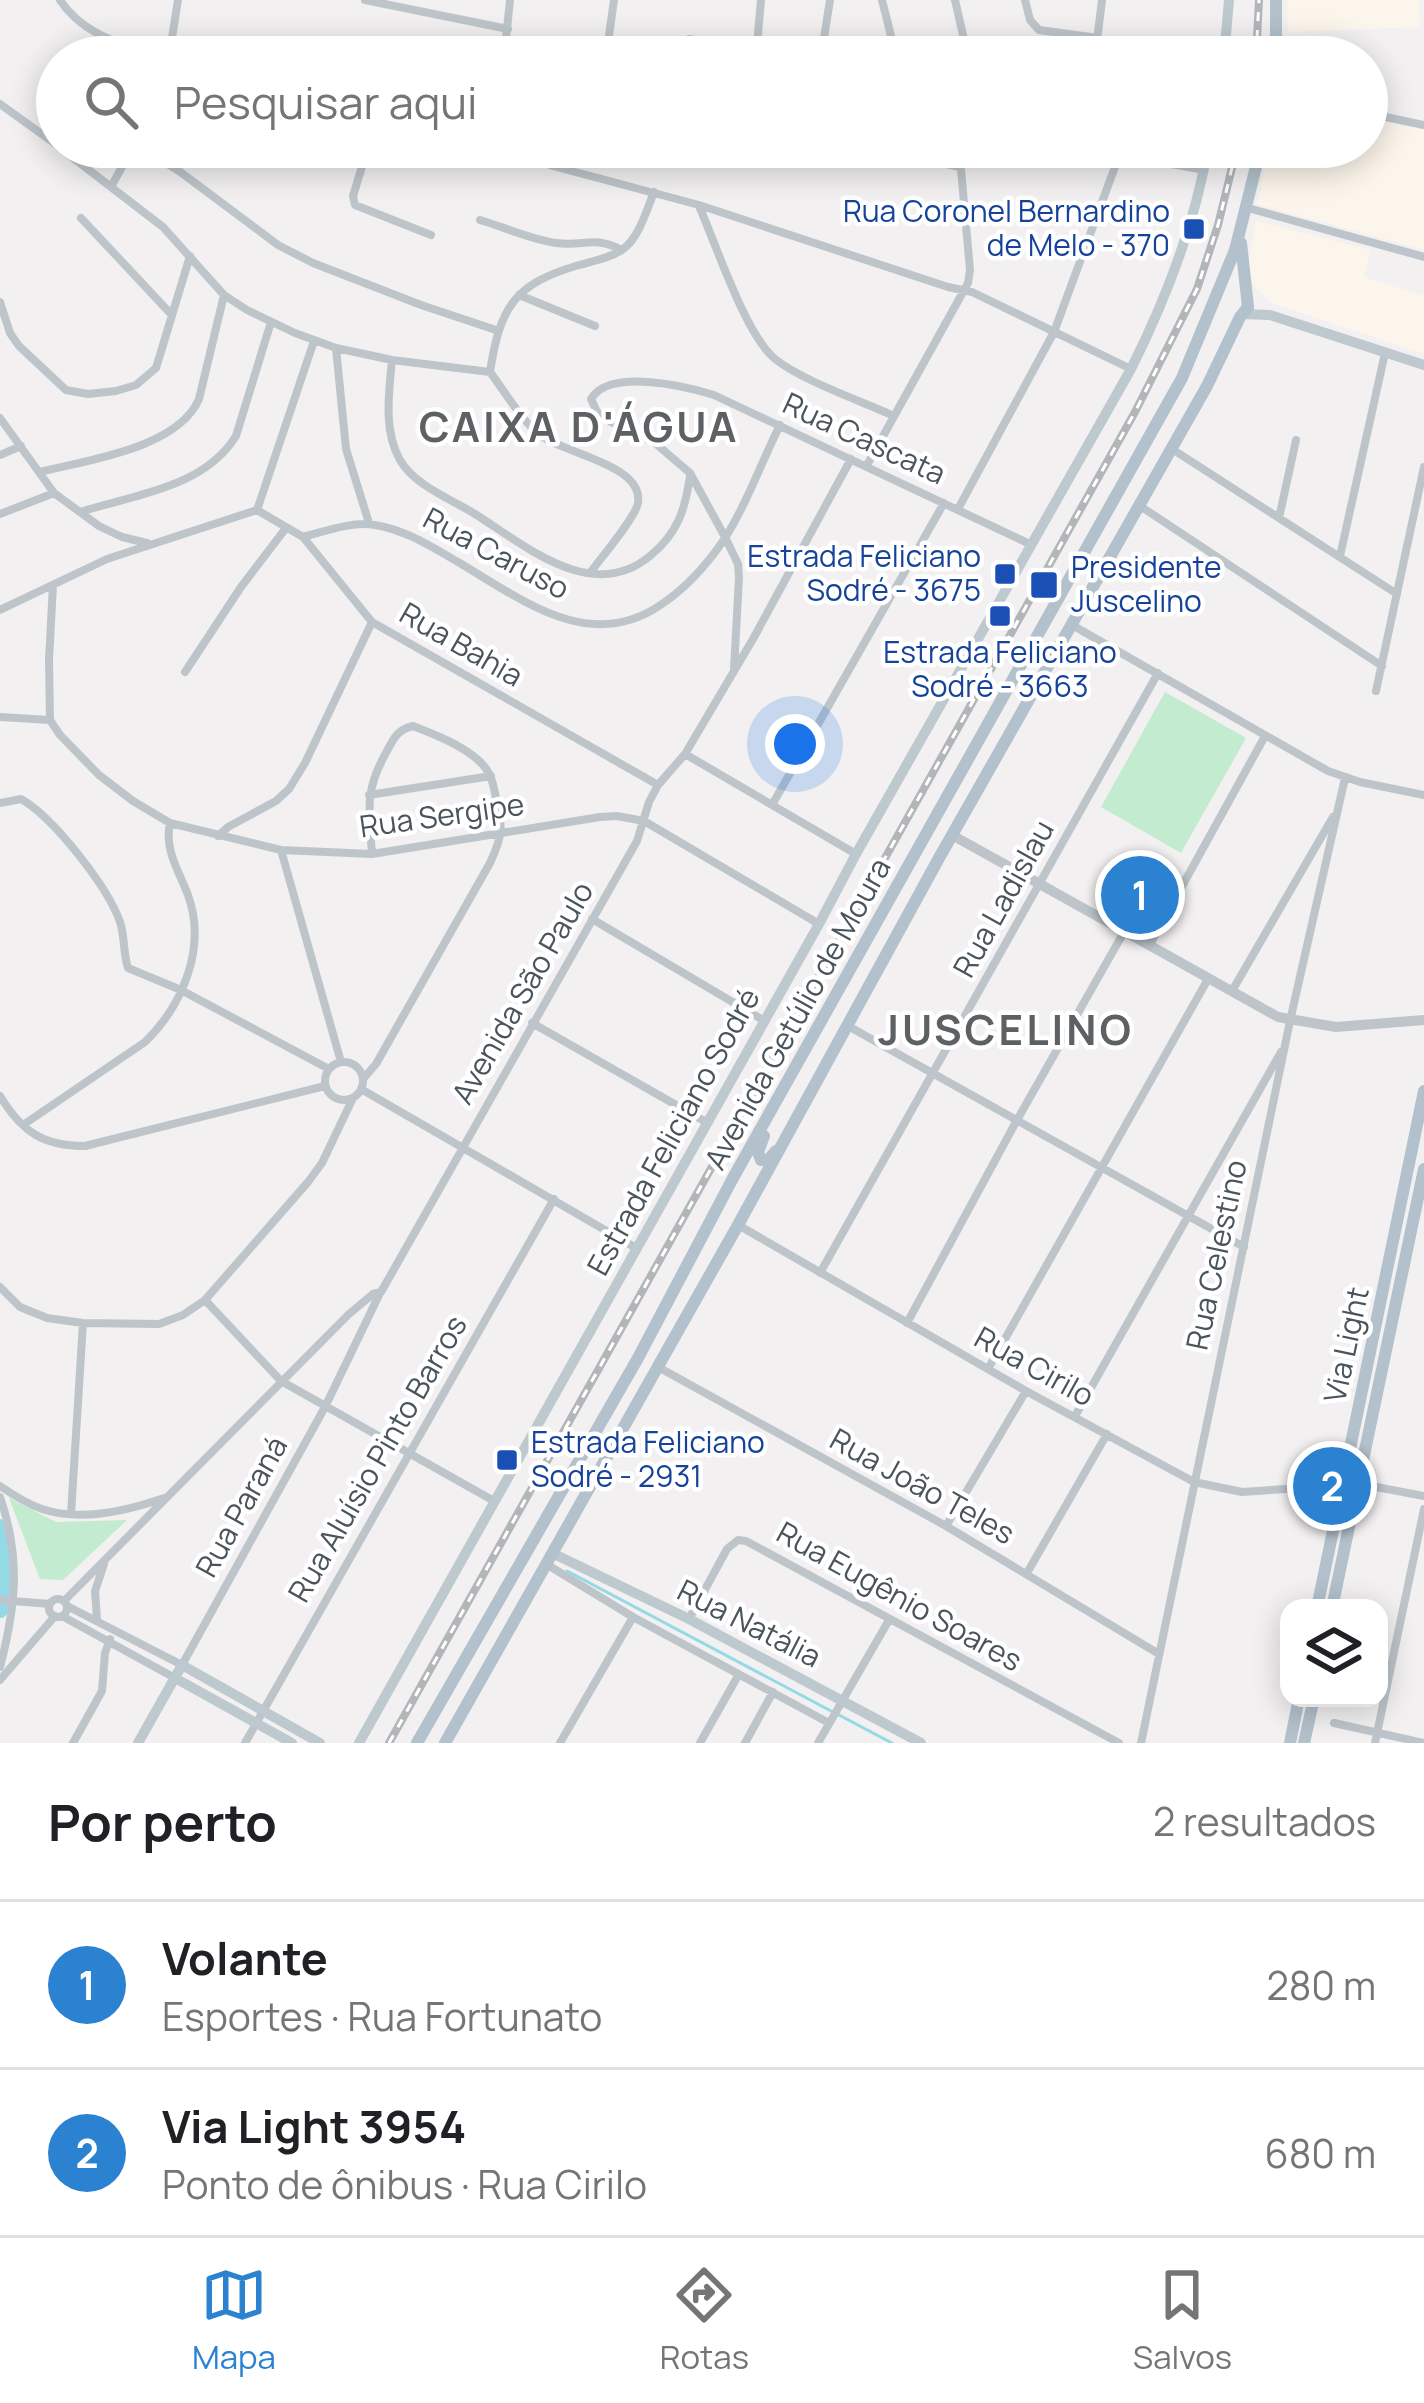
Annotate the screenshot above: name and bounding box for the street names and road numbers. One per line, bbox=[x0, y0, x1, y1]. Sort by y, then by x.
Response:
street label: Rua Cascata bbox=[777, 382, 953, 493]
street label: Rua Caruso bbox=[417, 497, 577, 608]
street label: Rua Bahia bbox=[393, 592, 531, 695]
street label: Rua Sergipe bbox=[357, 783, 527, 846]
street label: Rua Ladislau bbox=[943, 813, 1063, 984]
street label: Avenida Getúlio de Moura bbox=[694, 850, 899, 1176]
street label: Avenida São Paulo bbox=[441, 874, 602, 1111]
street label: Estrada Feliciano Sodré bbox=[577, 980, 769, 1282]
street label: Rua Celestino bbox=[1175, 1156, 1256, 1353]
street label: Via Light bbox=[1313, 1283, 1378, 1406]
street label: Rua Aluísio Pinto Barros bbox=[278, 1307, 476, 1609]
street label: Rua Cirilo bbox=[968, 1316, 1102, 1415]
street label: Rua João Teles bbox=[823, 1418, 1022, 1553]
street label: Rua Paraná bbox=[185, 1429, 296, 1584]
street label: Rua Eugênio Soares bbox=[770, 1511, 1030, 1680]
street label: Rua Natália bbox=[671, 1569, 828, 1676]

